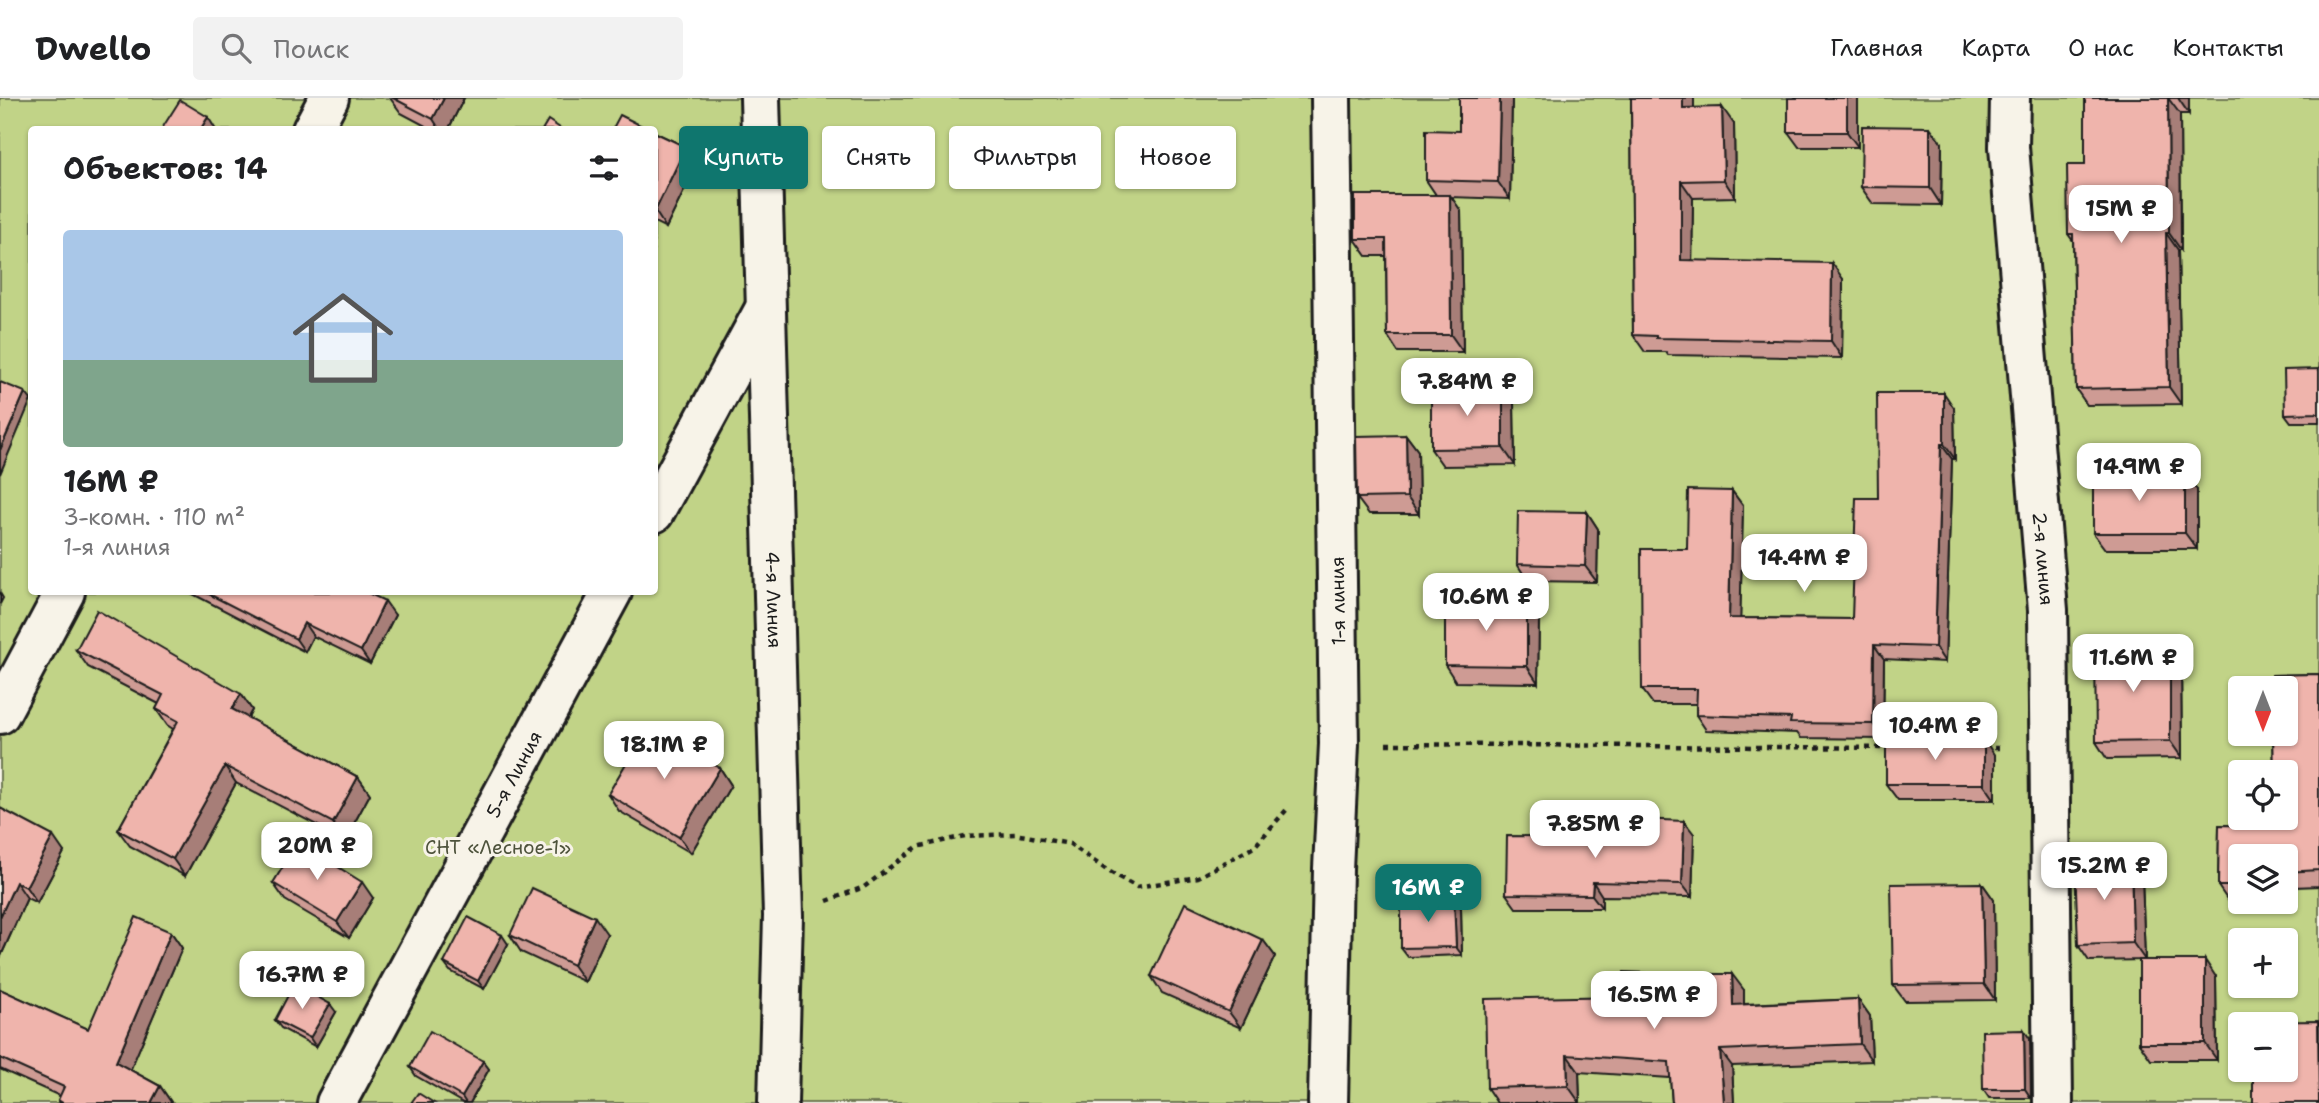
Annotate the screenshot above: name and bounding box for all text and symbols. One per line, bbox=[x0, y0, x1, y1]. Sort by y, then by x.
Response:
search box bbox=[193, 17, 683, 80]
text: Dwello bbox=[35, 26, 151, 71]
icon: search bbox=[217, 29, 255, 67]
text: Поиск bbox=[273, 31, 349, 66]
text: Главная bbox=[1830, 32, 1923, 64]
text: Карта bbox=[1961, 32, 2030, 64]
text: О нас bbox=[2068, 32, 2134, 64]
text: Контакты bbox=[2172, 32, 2284, 64]
chip: Купить bbox=[679, 126, 808, 189]
chip: Снять bbox=[822, 126, 935, 189]
chip: Фильтры bbox=[949, 126, 1101, 189]
chip: Новое bbox=[1115, 126, 1236, 189]
text: Объектов: 14 bbox=[63, 148, 268, 189]
icon: filters bbox=[585, 149, 623, 187]
pin: 15M ₽ bbox=[2072, 186, 2170, 245]
text: 15M ₽ bbox=[2085, 193, 2157, 223]
icon: home bbox=[280, 275, 406, 401]
pin: 7.84M ₽ bbox=[1402, 358, 1532, 418]
text: 7.84M ₽ bbox=[1417, 366, 1517, 396]
pin: 14.9M ₽ bbox=[2074, 444, 2204, 503]
text: 14.9M ₽ bbox=[2093, 451, 2185, 481]
text: 16M ₽ bbox=[63, 461, 159, 502]
text: 3-комн. · 110 m² bbox=[63, 502, 245, 532]
street label: 2-я линия bbox=[2027, 511, 2060, 606]
text: 1-я линия bbox=[63, 532, 171, 562]
pin: 14.4M ₽ bbox=[1739, 534, 1869, 594]
text: 14.4M ₽ bbox=[1757, 542, 1851, 572]
street label: 4-я Линия bbox=[760, 551, 788, 649]
street label: 1-я линия bbox=[1325, 556, 1351, 646]
pin: 10.6M ₽ bbox=[1421, 574, 1551, 633]
text: 10.6M ₽ bbox=[1439, 581, 1533, 611]
pin: 11.6M ₽ bbox=[2068, 634, 2198, 694]
text: 11.6M ₽ bbox=[2088, 642, 2178, 672]
north arrow bbox=[2228, 676, 2298, 746]
map controls bbox=[2228, 676, 2298, 1082]
pin: 10.4M ₽ bbox=[1870, 702, 2000, 762]
text: 10.4M ₽ bbox=[1888, 710, 1982, 740]
pin: 18.1M ₽ bbox=[599, 722, 729, 781]
street label: 5-я Линия bbox=[480, 726, 547, 822]
text: 18.1M ₽ bbox=[620, 729, 708, 759]
button: locate bbox=[2228, 760, 2298, 830]
pin: 7.85M ₽ bbox=[1530, 800, 1660, 860]
text: 7.85M ₽ bbox=[1546, 808, 1644, 838]
pin: 20M ₽ bbox=[268, 822, 366, 882]
text: 20M ₽ bbox=[277, 830, 357, 860]
park label: СНТ «Лесное-1» bbox=[425, 835, 571, 860]
pin: 15.2M ₽ bbox=[2039, 842, 2169, 902]
button: layers bbox=[2228, 844, 2298, 914]
text: 15.2M ₽ bbox=[2057, 850, 2151, 880]
pin: 16M ₽ bbox=[1379, 864, 1477, 924]
text: 16M ₽ bbox=[1391, 872, 1465, 902]
button: + bbox=[2228, 928, 2298, 998]
pin: 16.7M ₽ bbox=[237, 951, 367, 1011]
text: 16.7M ₽ bbox=[255, 959, 349, 989]
pin: 16.5M ₽ bbox=[1589, 972, 1719, 1031]
text: 16.5M ₽ bbox=[1607, 979, 1701, 1009]
button: − bbox=[2228, 1012, 2298, 1082]

